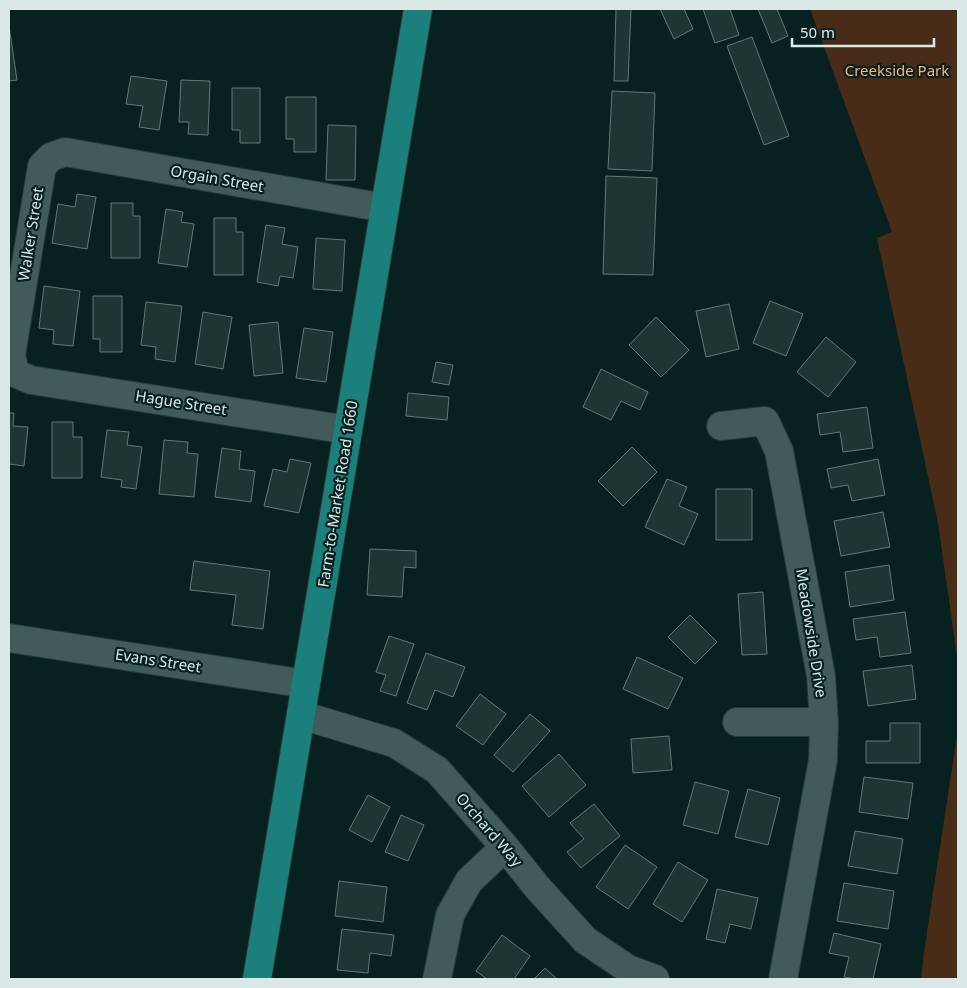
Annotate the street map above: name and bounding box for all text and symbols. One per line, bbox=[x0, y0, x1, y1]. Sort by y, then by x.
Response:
scale bar bbox=[792, 15, 934, 47]
text: 50 m bbox=[800, 22, 835, 42]
park label: Creekside Park bbox=[845, 60, 949, 80]
street label: Orgain Street bbox=[169, 160, 266, 196]
street label: Walker Street bbox=[13, 185, 47, 282]
street label: Hague Street bbox=[134, 385, 229, 419]
street label: Farm-to-Market Road 1660 bbox=[312, 399, 362, 589]
street label: Meadowside Drive bbox=[792, 567, 832, 699]
street label: Evans Street bbox=[114, 643, 203, 677]
street label: Orchard Way bbox=[452, 788, 527, 871]

